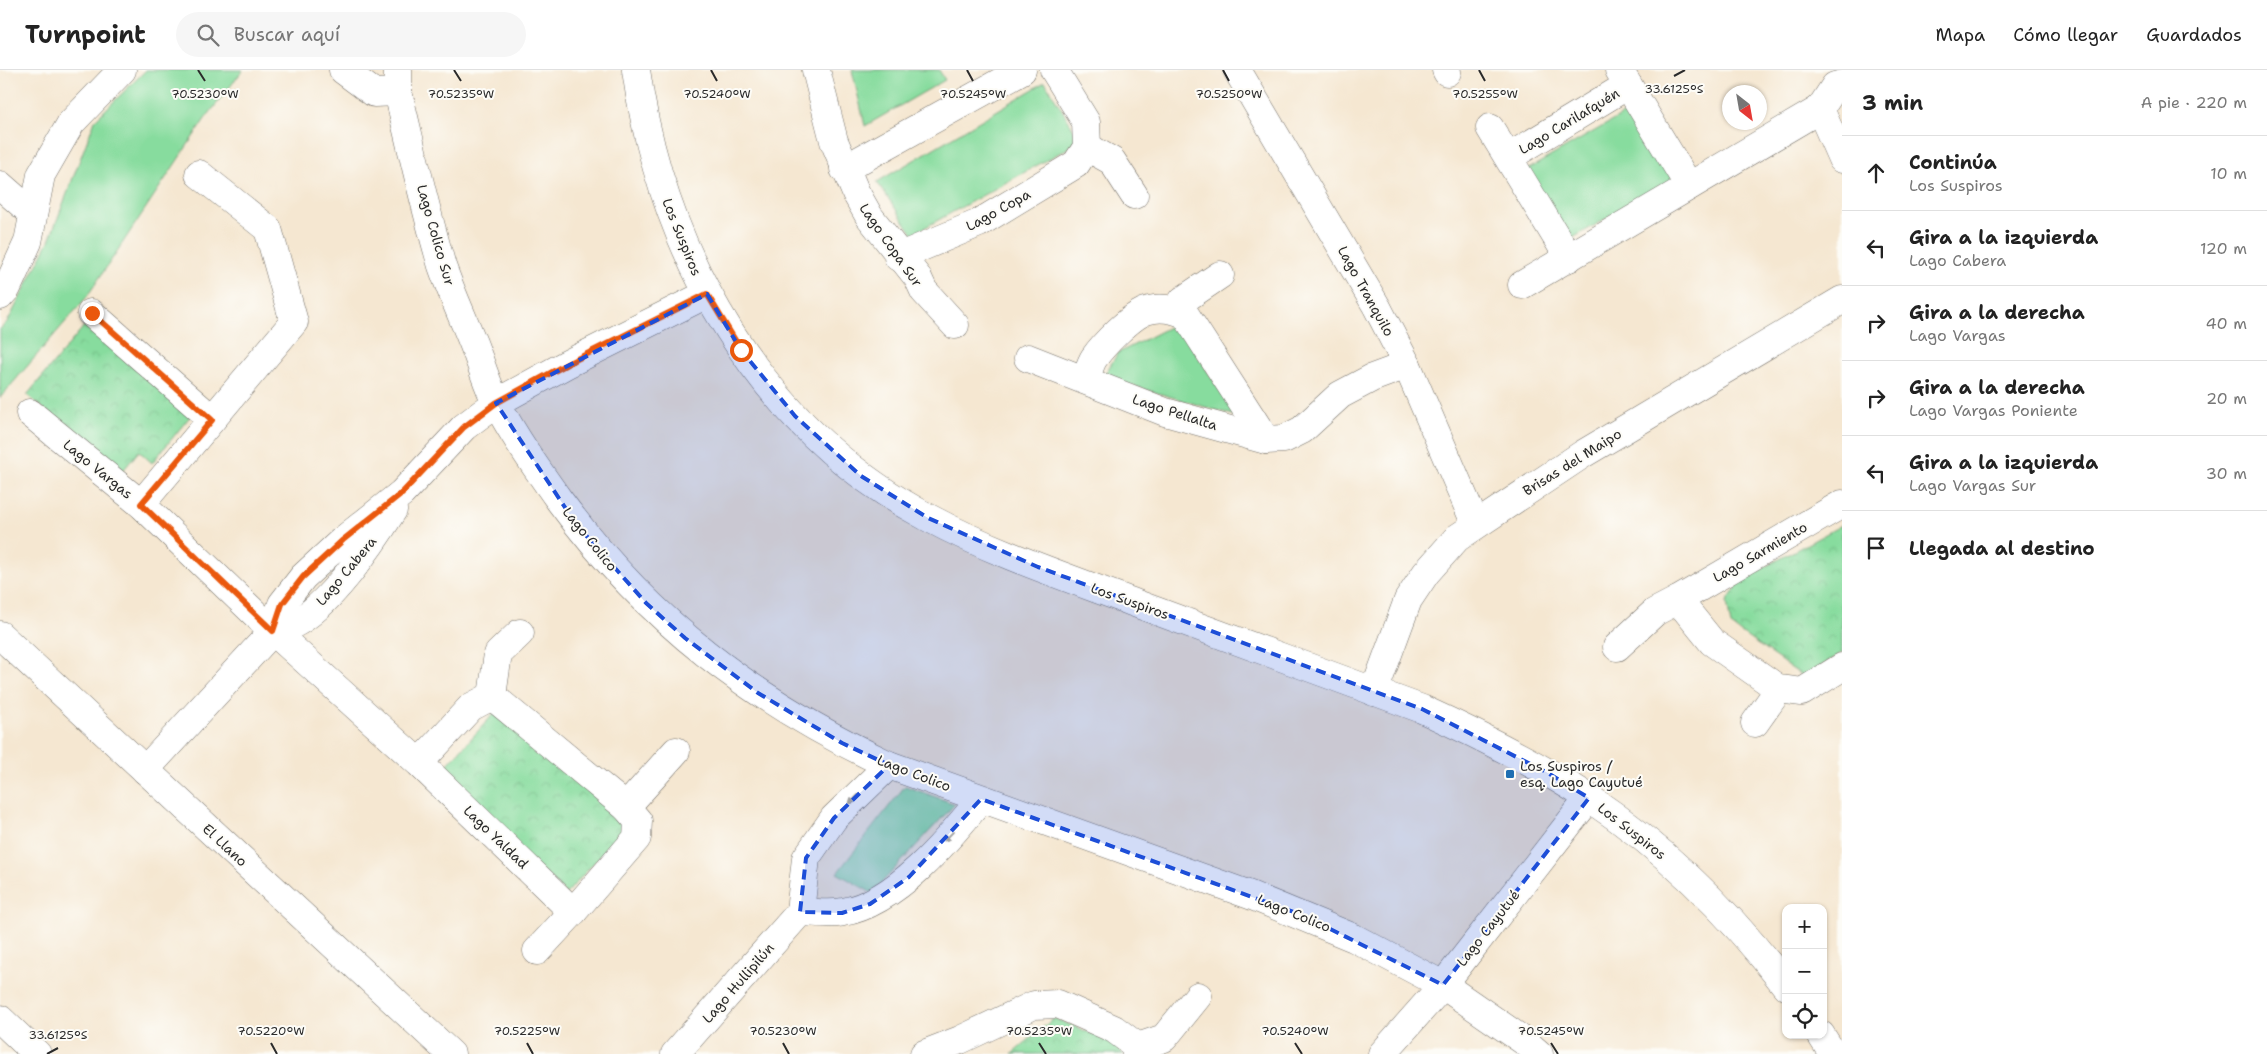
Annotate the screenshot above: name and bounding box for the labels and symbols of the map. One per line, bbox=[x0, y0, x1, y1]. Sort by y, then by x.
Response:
text: 33.6125°S bbox=[1645, 81, 1704, 97]
street label: Lago Carilafquén bbox=[1515, 84, 1623, 158]
north arrow bbox=[1722, 85, 1767, 130]
text: 70.5230°W bbox=[171, 86, 239, 102]
text: 70.5235°W bbox=[428, 86, 494, 102]
text: 70.5240°W bbox=[683, 86, 751, 102]
text: 70.5245°W bbox=[940, 86, 1006, 102]
text: 70.5250°W bbox=[1195, 86, 1263, 102]
text: 70.5255°W bbox=[1452, 86, 1518, 102]
street label: Lago Colico Sur bbox=[413, 182, 459, 288]
street label: Lago Copa bbox=[963, 185, 1034, 235]
street label: Los Suspiros bbox=[658, 196, 706, 278]
street label: Lago Copa Sur bbox=[856, 200, 927, 291]
street label: Lago Tranquilo bbox=[1334, 243, 1398, 339]
route end bbox=[81, 302, 104, 325]
route start bbox=[730, 339, 753, 362]
street label: Lago Pellalta bbox=[1130, 390, 1220, 434]
street label: Brisas del Maipo bbox=[1519, 424, 1625, 500]
street label: Lago Vargas bbox=[59, 435, 137, 503]
street label: Lago Colico bbox=[559, 503, 621, 575]
street label: Lago Sarmiento bbox=[1710, 518, 1810, 586]
street label: Lago Cabera bbox=[312, 532, 380, 609]
street label: Los Suspiros bbox=[1088, 579, 1172, 624]
street label: Lago Colico bbox=[875, 751, 953, 795]
place label: Los Suspiros / esq. Lago Cayutué bbox=[1520, 757, 1643, 791]
marker: Los Suspiros / esq. Lago Cayutué bbox=[1504, 768, 1516, 780]
one-way arrow bbox=[848, 793, 860, 805]
street label: Los Suspiros bbox=[1594, 799, 1670, 863]
street label: Lago Yaldad bbox=[460, 801, 532, 873]
street label: El Llano bbox=[199, 820, 251, 870]
one-way arrow bbox=[943, 830, 955, 842]
street label: Lago Cayutué bbox=[1452, 886, 1524, 970]
street label: Lago Colico bbox=[1255, 890, 1333, 936]
street label: Lago Hullipilún bbox=[698, 939, 778, 1027]
text: 70.5220°W bbox=[237, 1023, 305, 1039]
text: 70.5225°W bbox=[494, 1023, 560, 1039]
text: 70.5230°W bbox=[749, 1023, 817, 1039]
text: 70.5235°W bbox=[1006, 1023, 1072, 1039]
text: 70.5240°W bbox=[1261, 1023, 1329, 1039]
text: 70.5245°W bbox=[1518, 1023, 1584, 1039]
text: 33.6125°S bbox=[29, 1027, 88, 1043]

